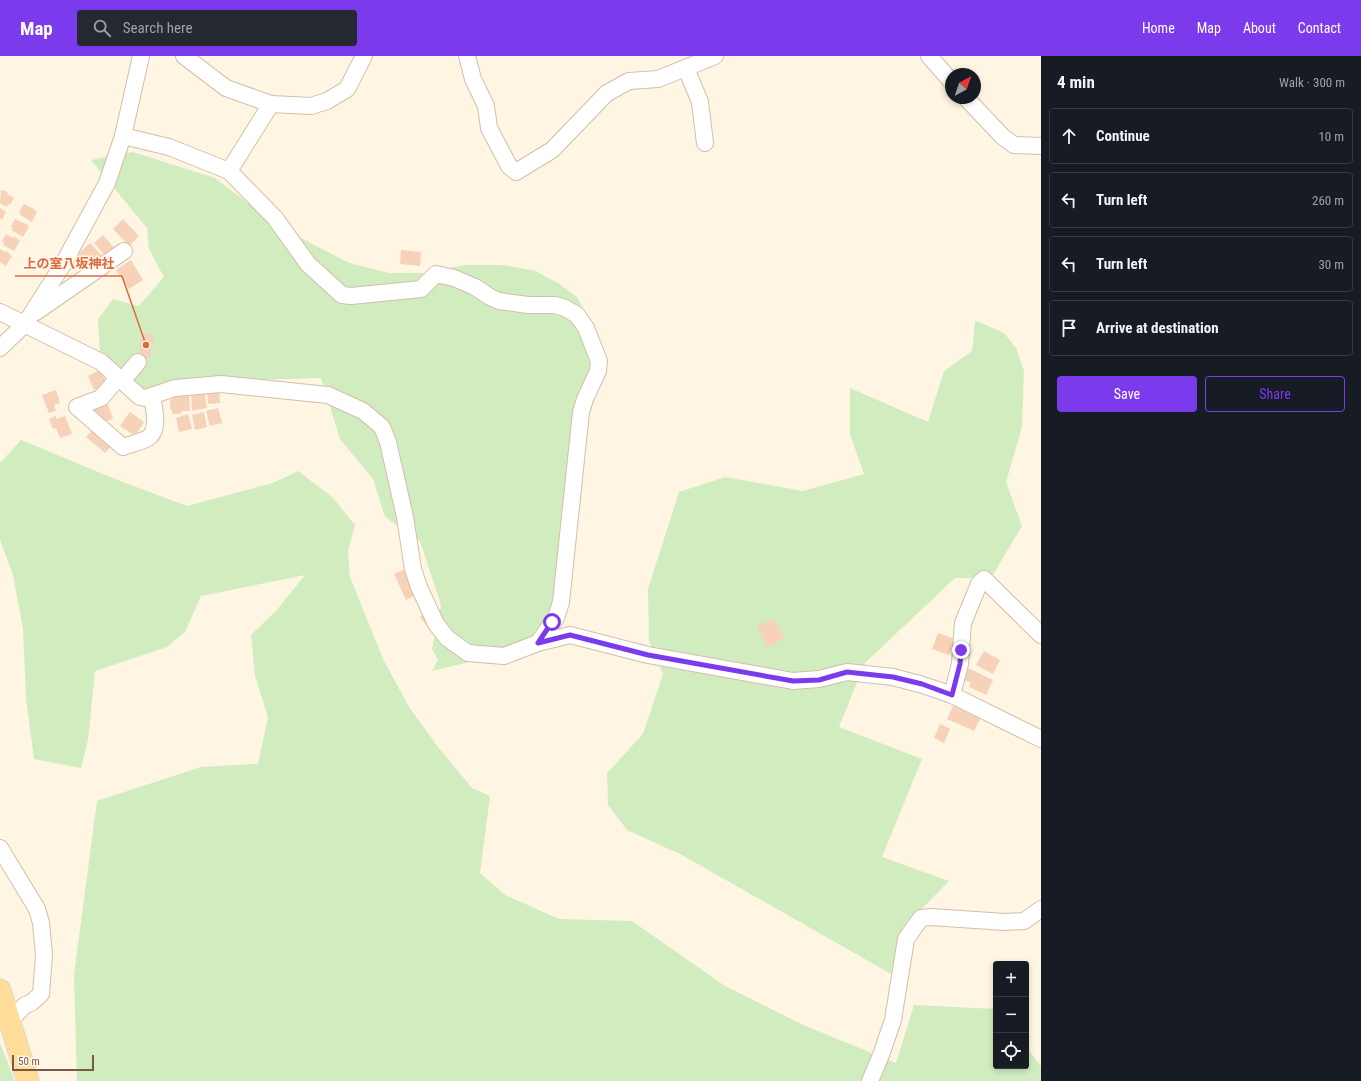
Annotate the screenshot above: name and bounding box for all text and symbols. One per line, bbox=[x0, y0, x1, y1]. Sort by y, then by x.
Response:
search box bbox=[77, 10, 357, 46]
text: Map bbox=[20, 17, 53, 40]
icon: search bbox=[91, 17, 113, 39]
text: Search here bbox=[123, 19, 193, 37]
text: Home bbox=[1142, 20, 1175, 36]
text: Map bbox=[1197, 20, 1221, 36]
text: About bbox=[1243, 20, 1276, 36]
text: Contact bbox=[1298, 20, 1341, 36]
north arrow bbox=[945, 68, 981, 104]
text: 4 min bbox=[1057, 72, 1095, 92]
text: Walk · 300 m bbox=[1279, 75, 1345, 90]
icon: ahead bbox=[1058, 125, 1080, 147]
text: Continue bbox=[1096, 127, 1150, 145]
text: 10 m bbox=[1318, 129, 1344, 144]
icon: left bbox=[1058, 189, 1080, 211]
text: Turn left bbox=[1096, 191, 1147, 209]
text: 260 m bbox=[1312, 193, 1344, 208]
callout: 上の室八坂神社 bbox=[15, 251, 122, 276]
icon: left bbox=[1058, 253, 1080, 275]
text: Turn left bbox=[1096, 255, 1147, 273]
text: 上の室八坂神社 bbox=[23, 256, 115, 271]
text: 30 m bbox=[1318, 257, 1344, 272]
icon: arrive bbox=[1058, 317, 1080, 339]
text: Arrive at destination bbox=[1096, 319, 1219, 337]
button: Save bbox=[1057, 376, 1197, 412]
button: Share bbox=[1205, 376, 1345, 412]
route start bbox=[543, 613, 561, 631]
route end bbox=[952, 641, 970, 659]
map controls bbox=[993, 961, 1029, 1069]
button: + bbox=[993, 961, 1029, 997]
button: − bbox=[993, 997, 1029, 1033]
button: locate bbox=[993, 1033, 1029, 1069]
scale bar bbox=[12, 1053, 94, 1072]
text: 50 m bbox=[18, 1055, 40, 1068]

